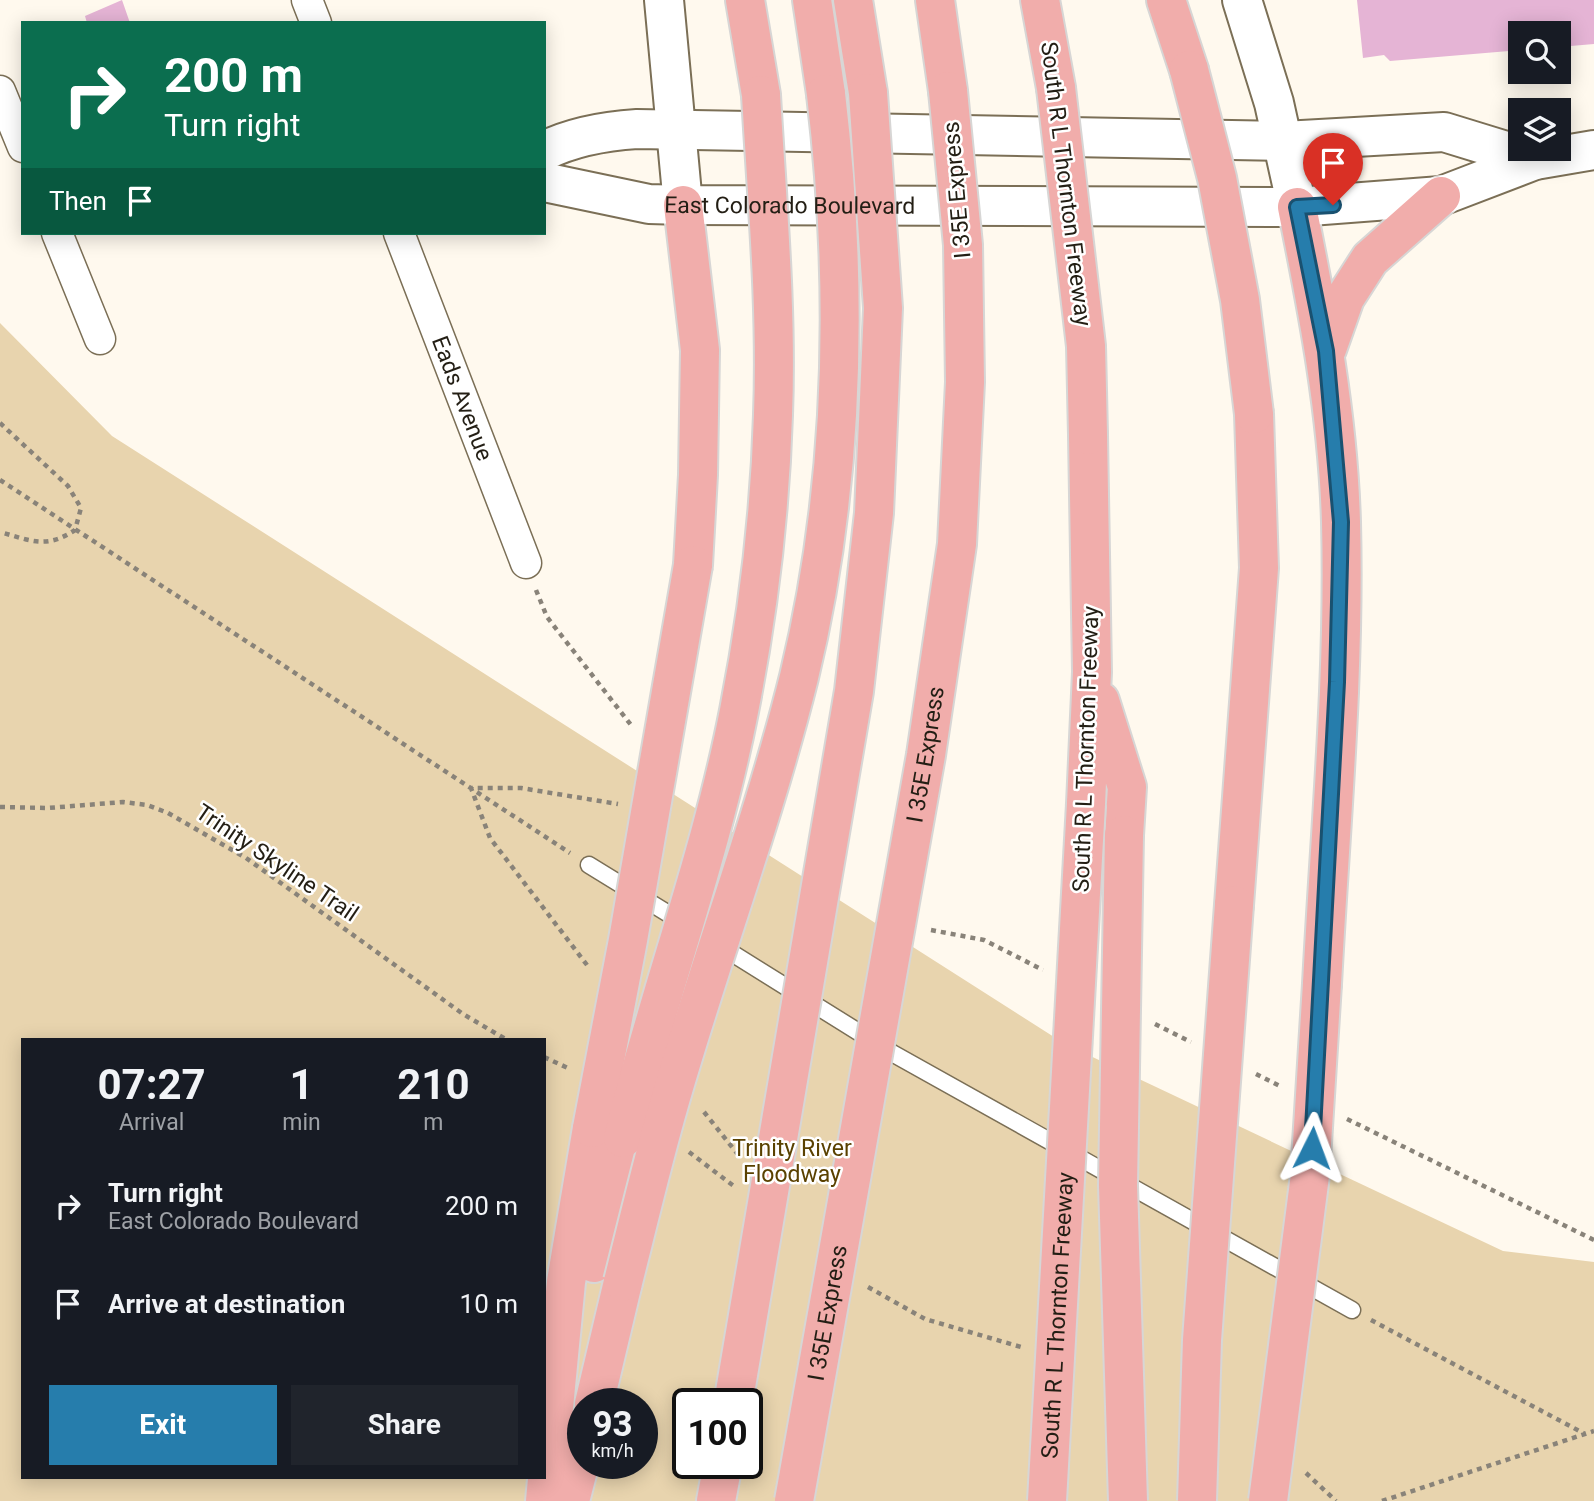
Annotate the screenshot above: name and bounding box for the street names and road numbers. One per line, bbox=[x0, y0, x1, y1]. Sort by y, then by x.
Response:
street label: South R L Thornton Freeway bbox=[1035, 40, 1097, 328]
street label: I 35E Express bbox=[938, 120, 976, 260]
street label: East Colorado Boulevard bbox=[664, 191, 915, 219]
street label: Eads Avenue bbox=[426, 332, 499, 464]
street label: South R L Thornton Freeway bbox=[1068, 605, 1104, 893]
street label: I 35E Express bbox=[901, 685, 949, 825]
street label: Trinity Skyline Trail bbox=[191, 799, 363, 927]
street label: South R L Thornton Freeway bbox=[1036, 1171, 1079, 1459]
street label: I 35E Express bbox=[802, 1243, 853, 1383]

